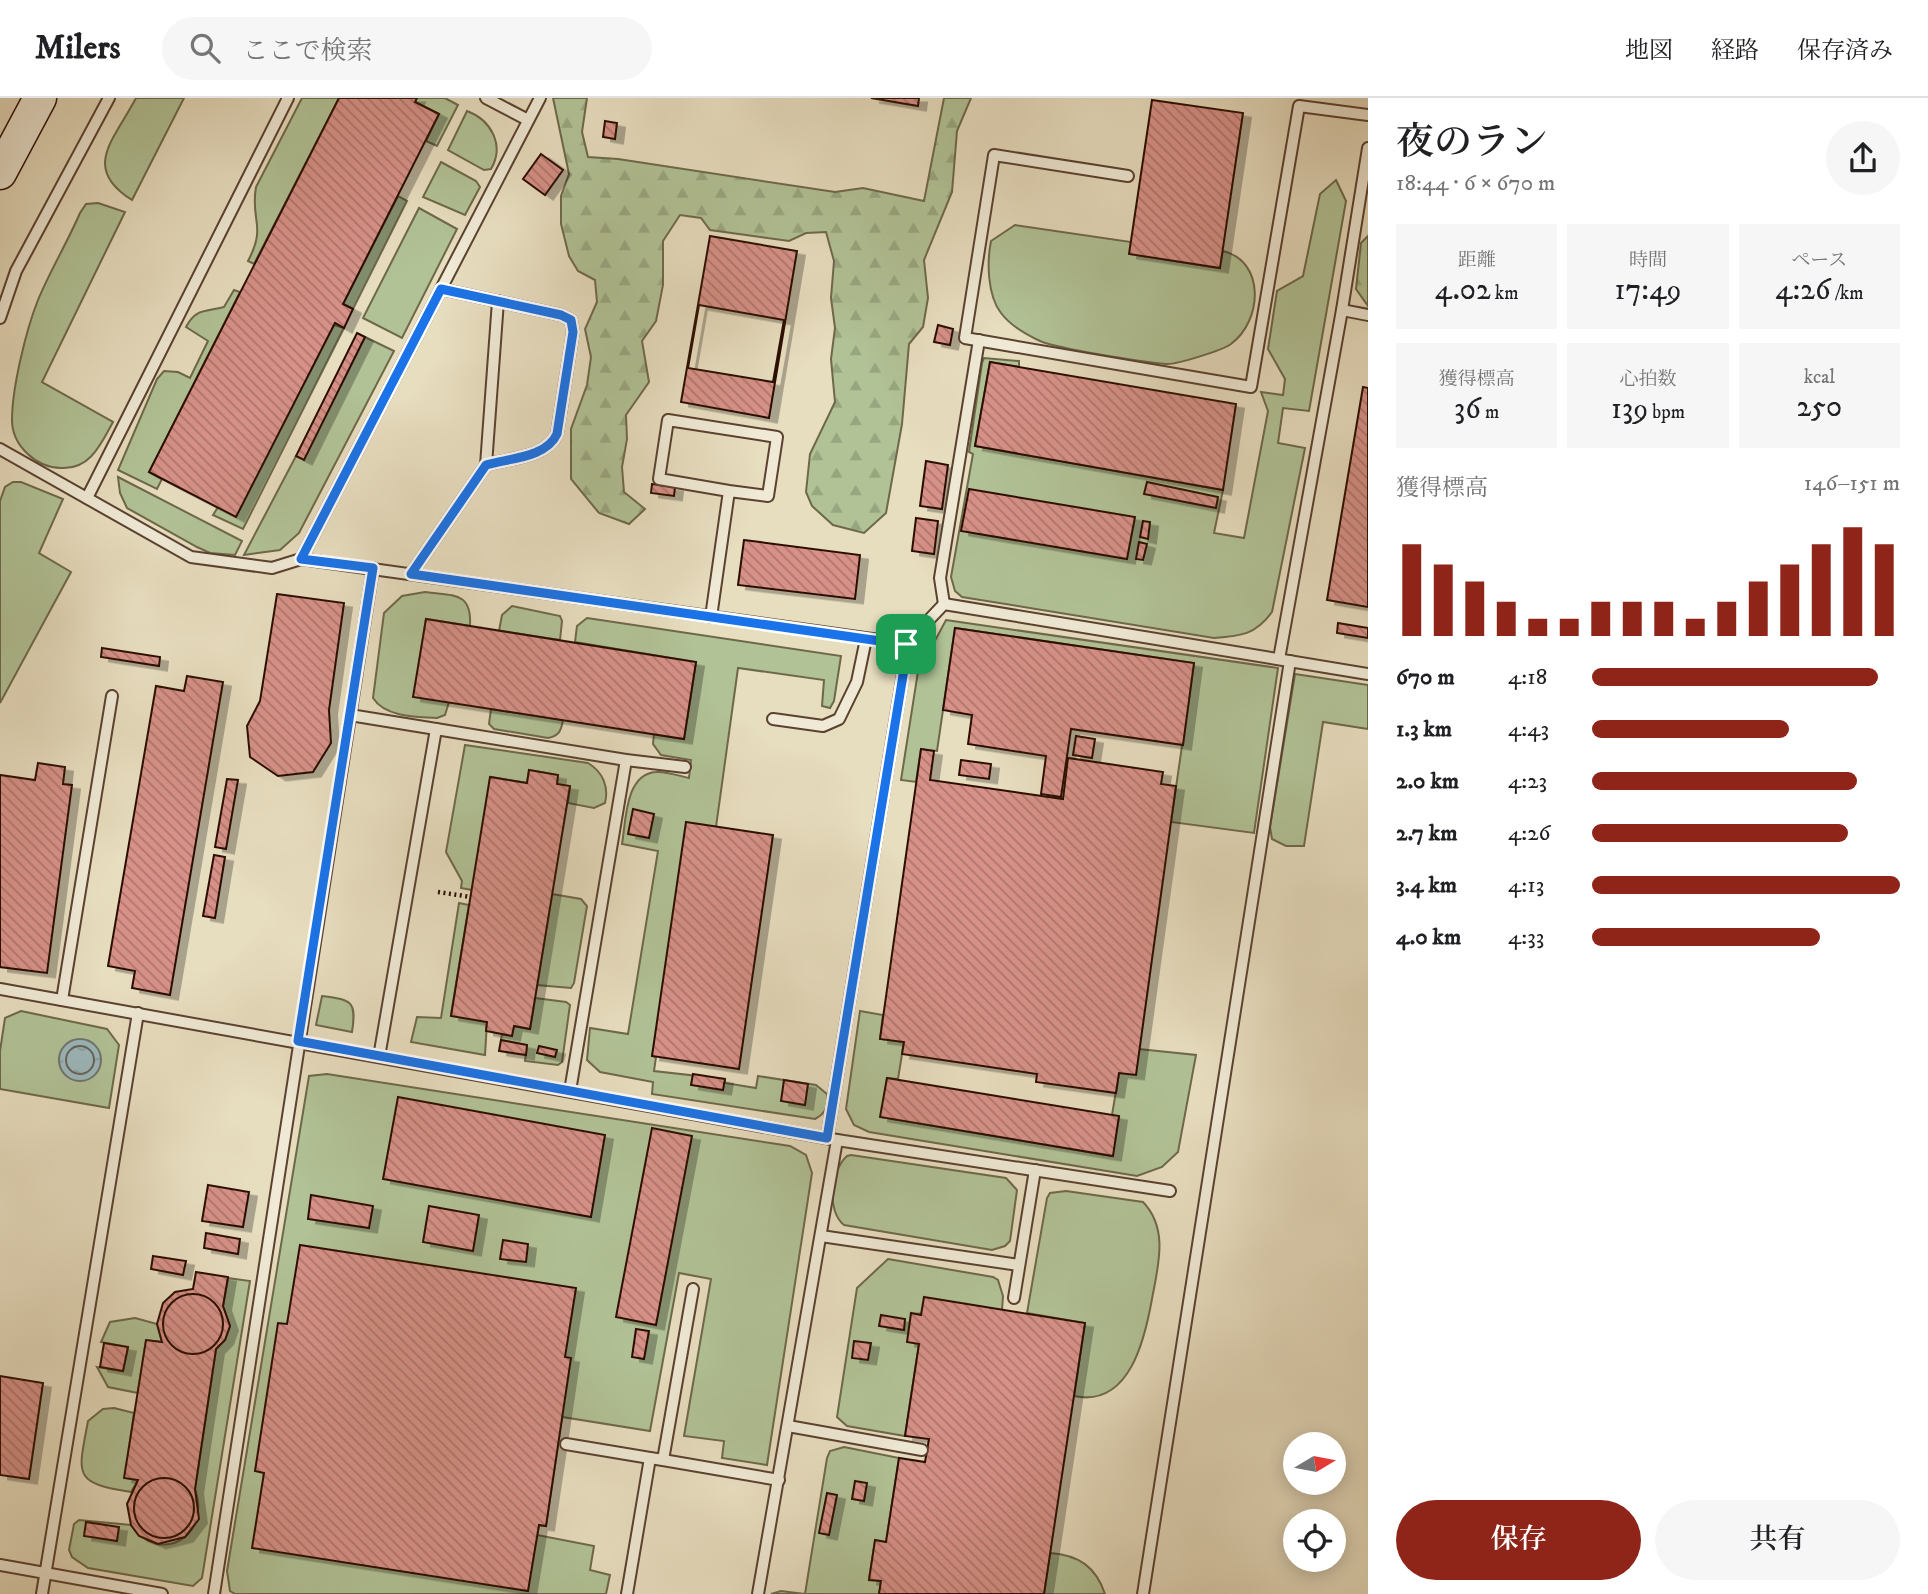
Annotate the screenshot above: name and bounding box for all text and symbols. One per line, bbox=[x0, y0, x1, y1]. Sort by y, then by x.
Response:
search box bbox=[162, 17, 652, 80]
text: Milers bbox=[35, 28, 120, 69]
icon: search bbox=[186, 29, 224, 67]
text: ここで検索 bbox=[242, 35, 372, 68]
text: 地図 bbox=[1625, 36, 1673, 66]
text: 経路 bbox=[1711, 36, 1759, 66]
text: 保存済み bbox=[1797, 36, 1893, 66]
text: 夜のラン bbox=[1396, 119, 1548, 167]
button: share bbox=[1826, 121, 1900, 195]
text: 18:44 · 6 × 670 m bbox=[1396, 169, 1555, 198]
text: 距離 bbox=[1458, 249, 1496, 272]
text: 時間 bbox=[1629, 249, 1667, 272]
text: ペース bbox=[1791, 249, 1847, 272]
text: 4.02 bbox=[1435, 272, 1491, 309]
text: 17:49 bbox=[1615, 272, 1681, 309]
text: 4:26 bbox=[1775, 272, 1831, 309]
text: km bbox=[1491, 282, 1519, 305]
text: /km bbox=[1831, 282, 1864, 305]
text: kcal bbox=[1804, 366, 1835, 389]
text: 獲得標高 bbox=[1439, 368, 1515, 391]
text: 心拍数 bbox=[1619, 368, 1677, 391]
text: 250 bbox=[1797, 389, 1842, 426]
text: 36 bbox=[1454, 391, 1481, 428]
text: 139 bbox=[1611, 391, 1648, 428]
text: m bbox=[1481, 401, 1499, 424]
text: bpm bbox=[1648, 401, 1685, 424]
text: 146–151 m bbox=[1804, 469, 1900, 498]
text: 獲得標高 bbox=[1396, 474, 1488, 503]
pin bbox=[876, 614, 936, 674]
icon: arrive bbox=[887, 625, 925, 663]
text: 670 m bbox=[1396, 663, 1455, 692]
text: 4:18 bbox=[1508, 663, 1547, 692]
text: 1.3 km bbox=[1396, 715, 1452, 744]
text: 4:43 bbox=[1508, 715, 1549, 744]
text: 2.0 km bbox=[1396, 767, 1459, 796]
text: 4:23 bbox=[1508, 767, 1547, 796]
text: 2.7 km bbox=[1396, 819, 1457, 848]
text: 4:26 bbox=[1508, 819, 1551, 848]
text: 3.4 km bbox=[1396, 871, 1457, 900]
text: 4:13 bbox=[1508, 871, 1544, 900]
text: 4.0 km bbox=[1396, 923, 1461, 952]
text: 4:33 bbox=[1508, 923, 1544, 952]
north arrow bbox=[1283, 1432, 1346, 1494]
map controls bbox=[1283, 1432, 1346, 1572]
button: 保存 bbox=[1396, 1500, 1641, 1580]
button: 共有 bbox=[1655, 1500, 1900, 1580]
button: locate bbox=[1283, 1509, 1346, 1572]

